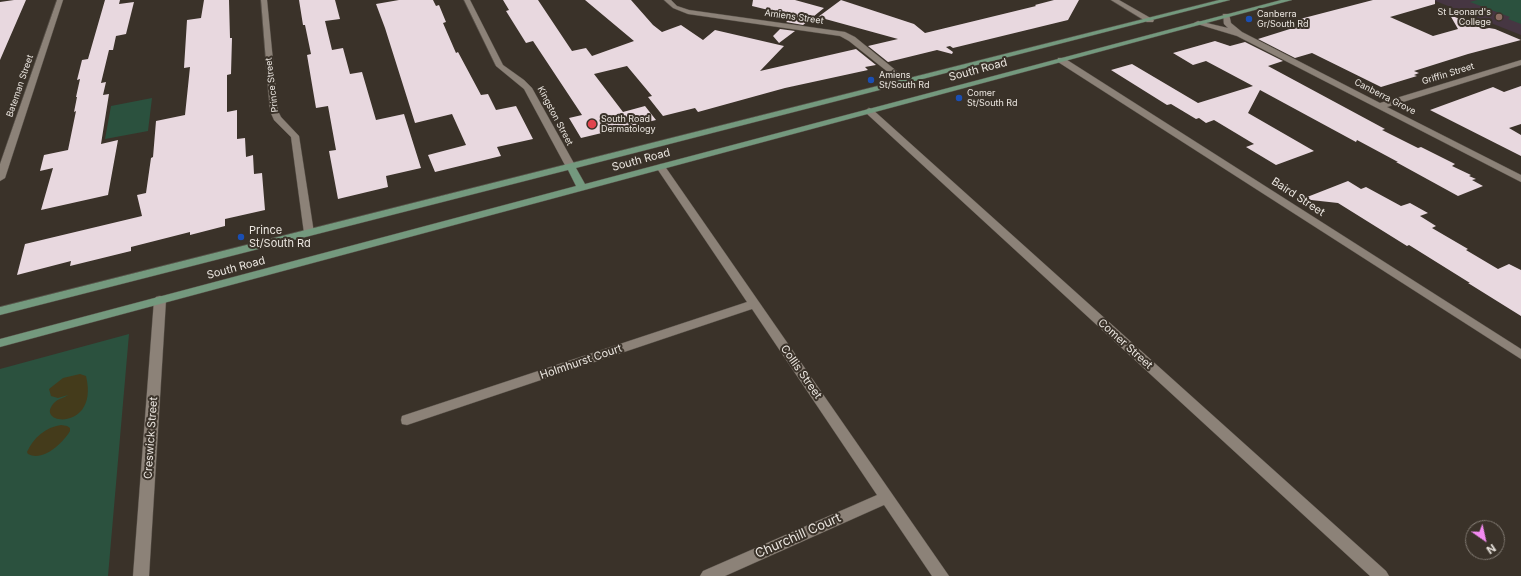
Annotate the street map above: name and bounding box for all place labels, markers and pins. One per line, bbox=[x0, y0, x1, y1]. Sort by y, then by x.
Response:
place label: St Leonard's College bbox=[1437, 7, 1491, 28]
place label: Canberra Gr/South Rd bbox=[1257, 9, 1309, 30]
marker: St Leonard's College bbox=[1494, 12, 1504, 22]
marker: Canberra Gr/South Rd bbox=[1244, 14, 1254, 24]
place label: Amiens St/South Rd bbox=[879, 70, 929, 91]
marker: Amiens St/South Rd bbox=[866, 75, 876, 85]
place label: Comer St/South Rd bbox=[967, 88, 1017, 109]
marker: Comer St/South Rd bbox=[954, 93, 964, 103]
place label: South Road Dermatology bbox=[601, 114, 656, 135]
marker: South Road Dermatology bbox=[586, 118, 598, 130]
place label: Prince St/South Rd bbox=[249, 224, 311, 250]
marker: Prince St/South Rd bbox=[236, 232, 246, 242]

